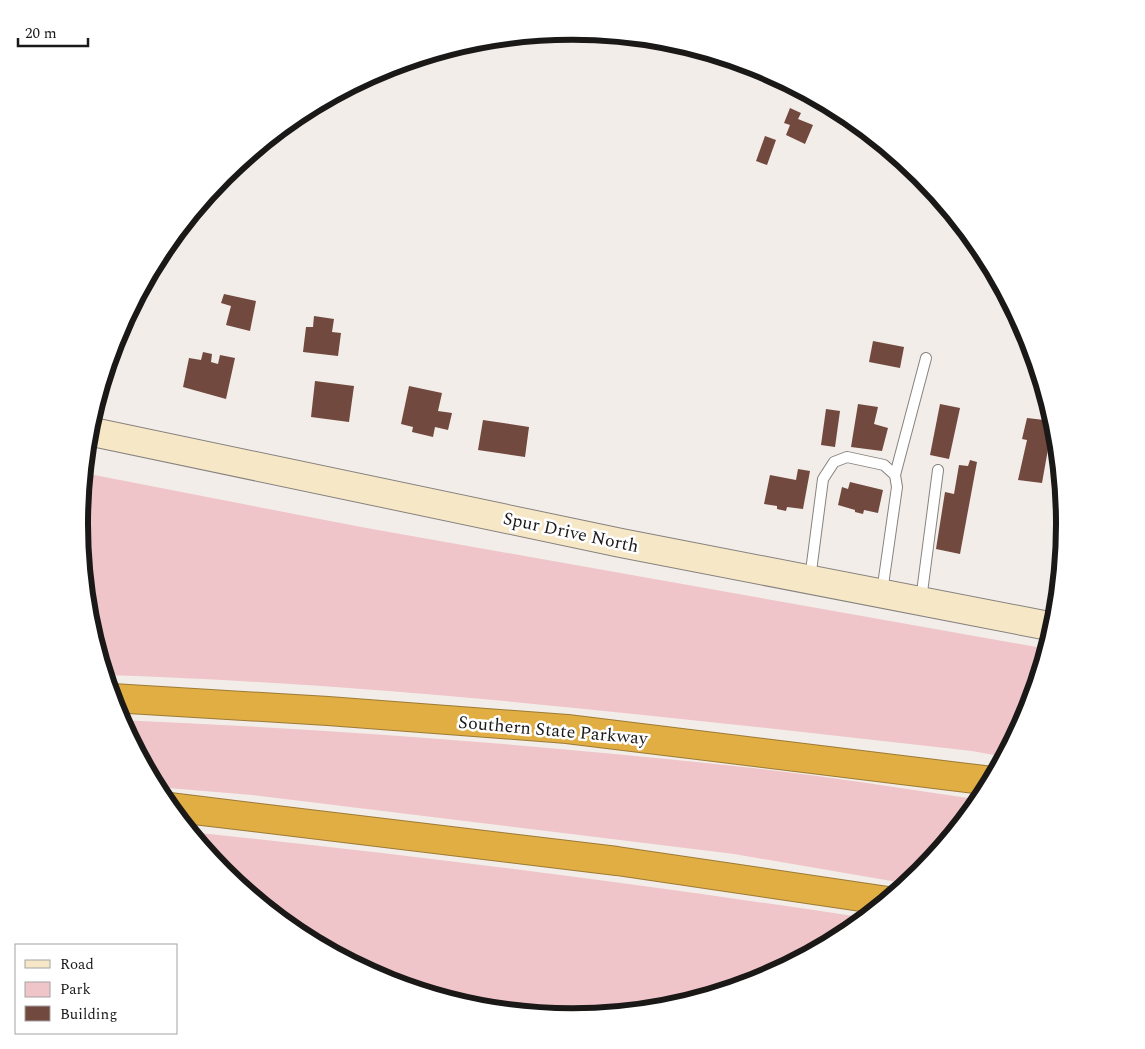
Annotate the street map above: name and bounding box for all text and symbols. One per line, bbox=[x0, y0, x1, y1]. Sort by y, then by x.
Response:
scale bar bbox=[18, 15, 88, 47]
text: 20 m bbox=[25, 22, 57, 45]
street label: Spur Drive North bbox=[501, 505, 641, 560]
street label: Southern State Parkway bbox=[457, 709, 650, 752]
legend bbox=[15, 944, 178, 1034]
text: Road bbox=[60, 953, 94, 976]
text: Park bbox=[60, 978, 91, 1001]
text: Building bbox=[60, 1003, 117, 1026]

